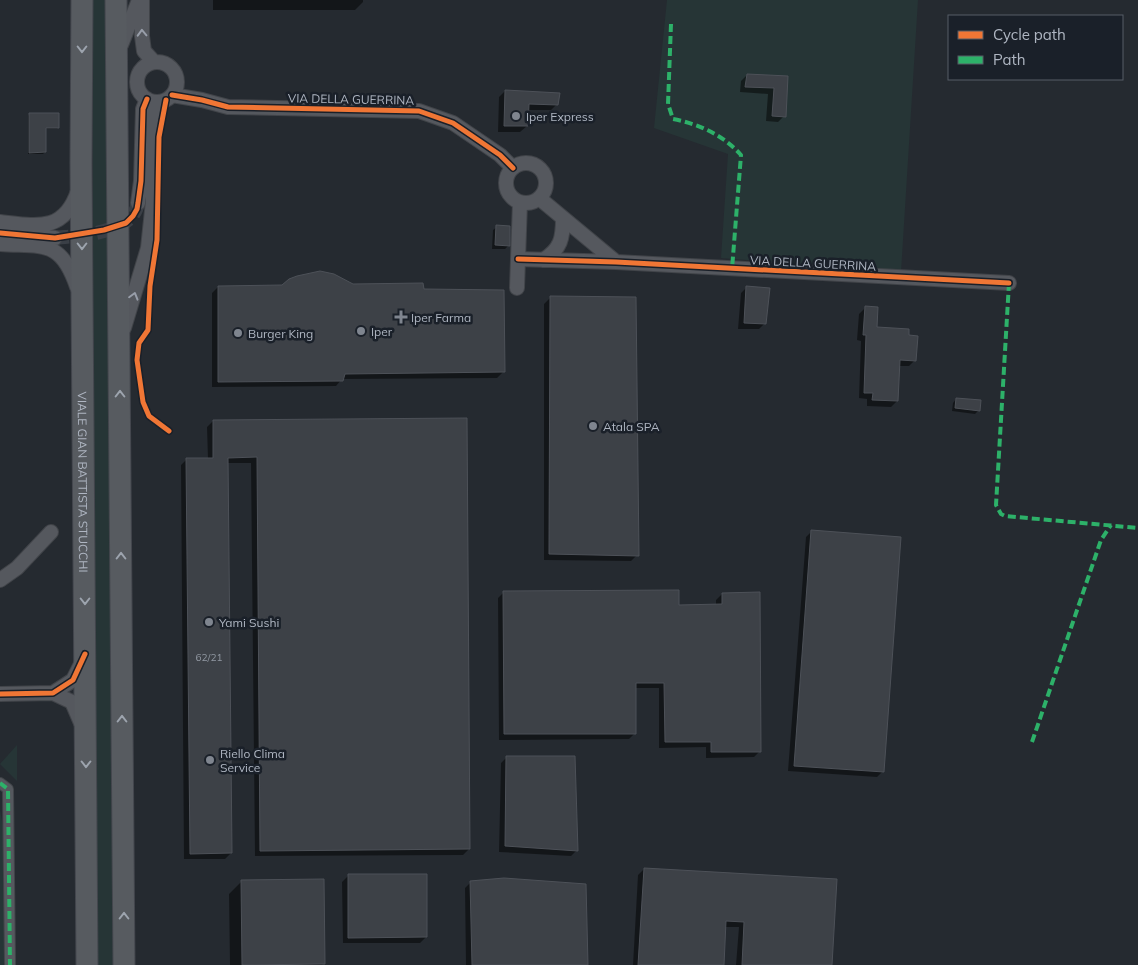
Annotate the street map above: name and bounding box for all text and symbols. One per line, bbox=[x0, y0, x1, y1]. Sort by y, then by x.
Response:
legend bbox=[948, 15, 1123, 80]
text: Cycle path bbox=[993, 25, 1066, 44]
one-way arrow bbox=[137, 29, 148, 37]
one-way arrow bbox=[76, 45, 87, 53]
text: Path bbox=[993, 50, 1025, 69]
street label: VIA DELLA GUERRINA bbox=[288, 90, 414, 108]
place label: Iper Express bbox=[526, 109, 594, 124]
marker: Iper Express bbox=[510, 110, 522, 122]
one-way arrow bbox=[77, 242, 87, 250]
street label: VIA DELLA GUERRINA bbox=[750, 252, 877, 274]
one-way arrow bbox=[128, 293, 138, 301]
place label: Iper Farma bbox=[411, 310, 471, 325]
marker: Iper Farma bbox=[395, 311, 407, 323]
place label: Iper bbox=[371, 324, 393, 339]
marker: Iper bbox=[355, 325, 367, 337]
place label: Burger King bbox=[248, 326, 313, 341]
marker: Burger King bbox=[232, 327, 244, 339]
one-way arrow bbox=[115, 390, 125, 398]
street label: VIALE GIAN BATTISTA STUCCHI bbox=[75, 391, 92, 573]
place label: Atala SPA bbox=[603, 419, 660, 434]
marker: Atala SPA bbox=[587, 420, 599, 432]
one-way arrow bbox=[116, 552, 126, 560]
one-way arrow bbox=[80, 598, 90, 605]
place label: Yami Sushi bbox=[218, 615, 279, 630]
marker: Yami Sushi bbox=[203, 616, 215, 628]
house number: 62/21 bbox=[196, 651, 222, 664]
one-way arrow bbox=[117, 715, 128, 723]
place label: Riello Clima Service bbox=[220, 746, 285, 775]
marker: Riello Clima Service bbox=[204, 754, 216, 766]
one-way arrow bbox=[81, 760, 91, 768]
one-way arrow bbox=[119, 912, 129, 920]

